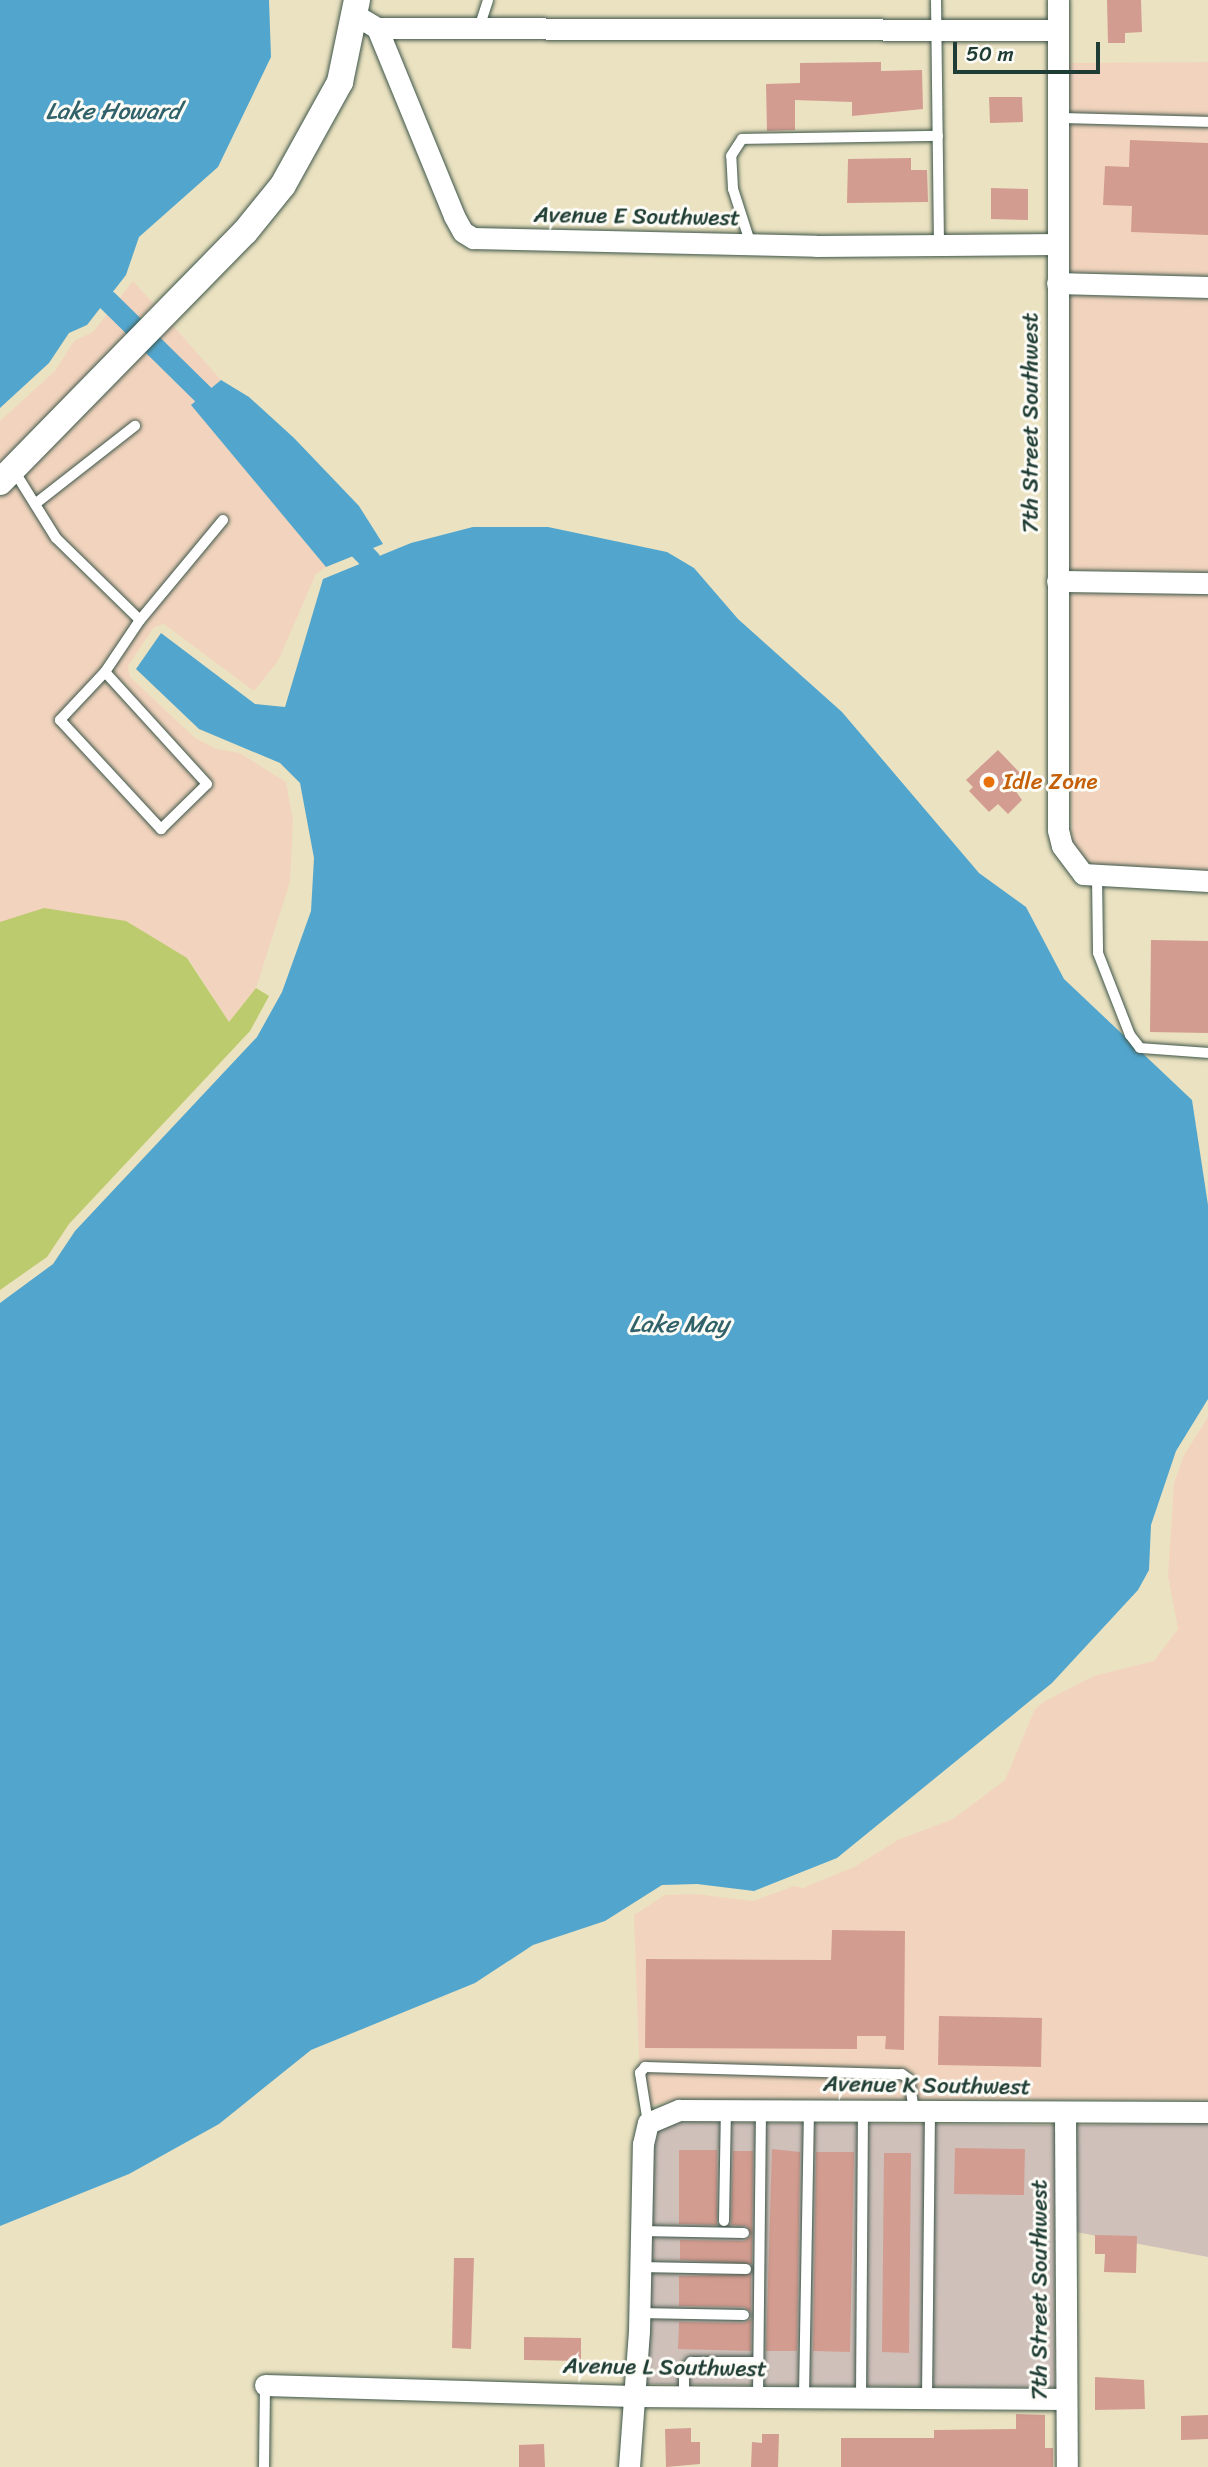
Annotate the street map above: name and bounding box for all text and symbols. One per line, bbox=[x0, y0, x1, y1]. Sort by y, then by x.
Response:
scale bar bbox=[956, 28, 1103, 72]
text: 50 m bbox=[966, 35, 1014, 73]
water label: Lake Howard bbox=[46, 98, 180, 126]
street label: Avenue E Southwest bbox=[534, 201, 740, 233]
street label: 7th Street Southwest bbox=[1017, 312, 1045, 534]
place label: Idle Zone bbox=[1003, 768, 1097, 796]
marker: Idle Zone bbox=[981, 774, 997, 790]
water label: Lake May bbox=[630, 1311, 728, 1339]
street label: Avenue K Southwest bbox=[823, 2070, 1031, 2102]
street label: 7th Street Southwest bbox=[1026, 2179, 1054, 2401]
street label: Avenue L Southwest bbox=[563, 2352, 767, 2384]

